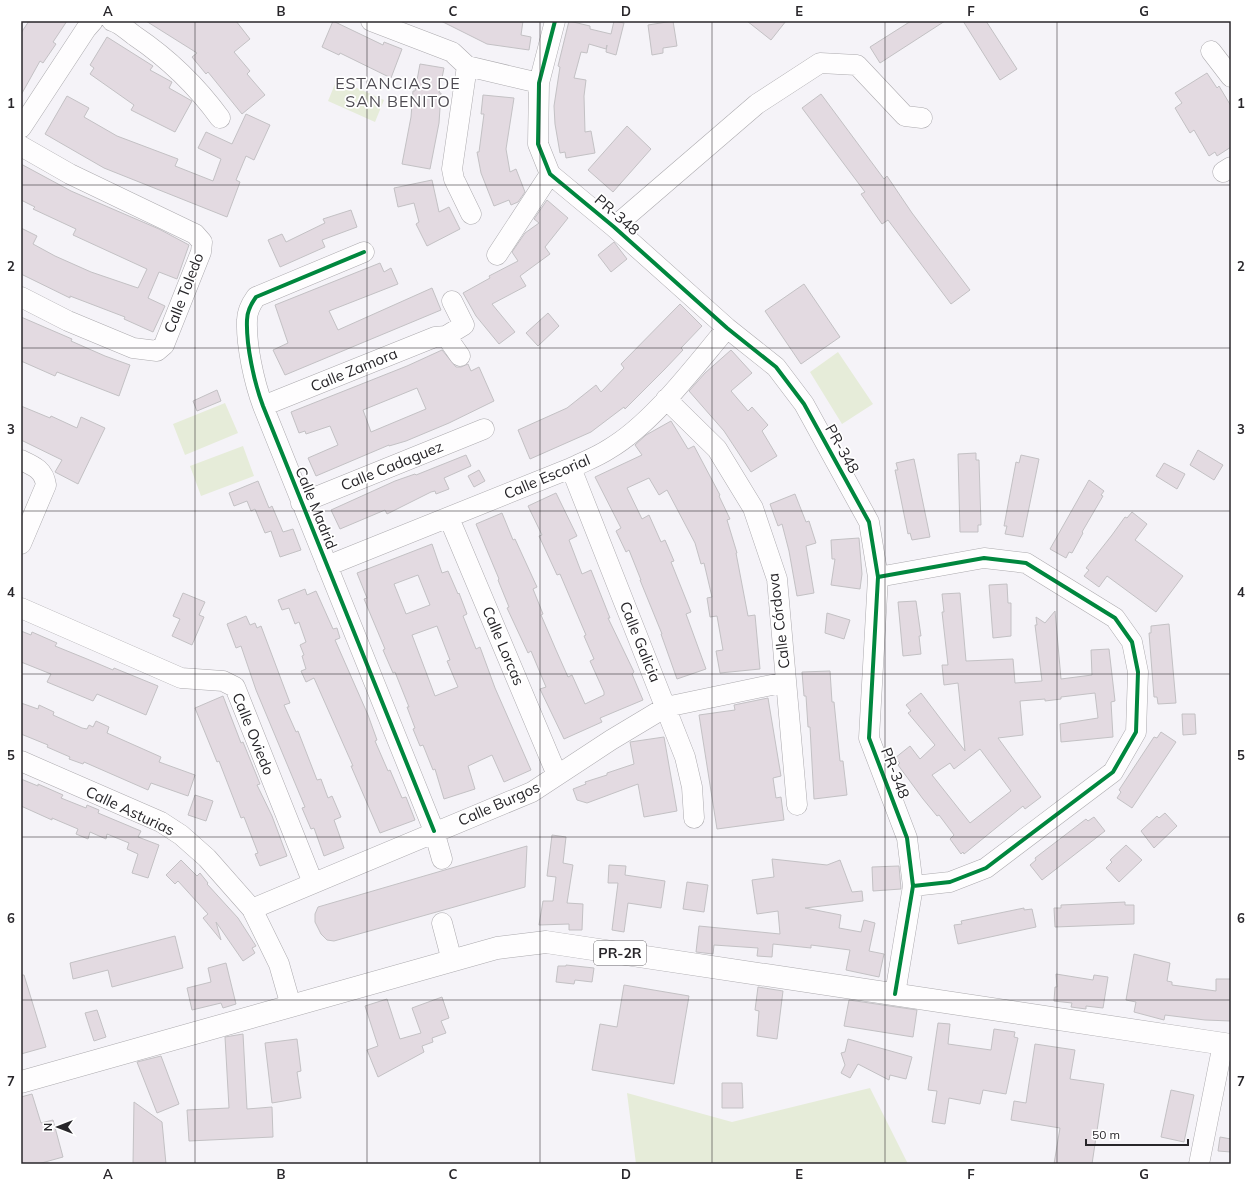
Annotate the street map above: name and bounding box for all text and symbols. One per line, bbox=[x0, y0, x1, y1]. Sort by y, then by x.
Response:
text: A bbox=[103, 3, 113, 19]
text: B bbox=[277, 3, 286, 19]
text: C bbox=[449, 3, 458, 19]
text: D bbox=[621, 3, 631, 19]
text: E bbox=[795, 3, 803, 19]
text: F bbox=[967, 3, 975, 19]
text: G bbox=[1139, 3, 1149, 19]
district label: ESTANCIAS DE SAN BENITO bbox=[335, 73, 461, 111]
text: 1 bbox=[7, 95, 15, 111]
text: 1 bbox=[1237, 95, 1245, 111]
street label: PR-348 bbox=[591, 190, 644, 239]
street label: Calle Toledo bbox=[160, 250, 207, 335]
text: 2 bbox=[7, 258, 15, 274]
text: 2 bbox=[1237, 258, 1245, 274]
street label: Calle Zamora bbox=[308, 343, 400, 396]
text: 3 bbox=[7, 421, 15, 437]
street label: PR-348 bbox=[821, 421, 864, 477]
text: 3 bbox=[1237, 421, 1245, 437]
street label: Calle Cadaguez bbox=[338, 436, 446, 495]
street label: Calle Escorial bbox=[501, 450, 593, 503]
street label: Calle Madrid bbox=[291, 464, 342, 552]
street label: Calle Córdova bbox=[763, 572, 794, 670]
text: 4 bbox=[7, 584, 15, 600]
text: 4 bbox=[1237, 584, 1245, 600]
street label: Calle Galicia bbox=[616, 599, 665, 685]
street label: Calle Lorcas bbox=[478, 603, 529, 688]
street label: Calle Oviedo bbox=[228, 690, 279, 778]
street label: PR-348 bbox=[877, 745, 914, 801]
text: 5 bbox=[7, 747, 15, 763]
text: 5 bbox=[1237, 747, 1245, 763]
street label: Calle Burgos bbox=[455, 777, 543, 830]
street label: Calle Asturias bbox=[83, 782, 178, 839]
text: 6 bbox=[7, 910, 15, 926]
text: 6 bbox=[1237, 910, 1245, 926]
road number: PR-2R bbox=[594, 941, 646, 965]
text: 7 bbox=[7, 1073, 15, 1089]
text: 7 bbox=[1237, 1073, 1245, 1089]
north arrow bbox=[38, 1107, 78, 1147]
scale bar bbox=[1086, 1121, 1188, 1147]
text: N bbox=[41, 1123, 55, 1131]
text: 50 m bbox=[1092, 1127, 1120, 1142]
text: A bbox=[103, 1166, 113, 1182]
text: B bbox=[277, 1166, 286, 1182]
text: C bbox=[449, 1166, 458, 1182]
text: D bbox=[621, 1166, 631, 1182]
text: E bbox=[795, 1166, 803, 1182]
text: F bbox=[967, 1166, 975, 1182]
text: G bbox=[1139, 1166, 1149, 1182]

